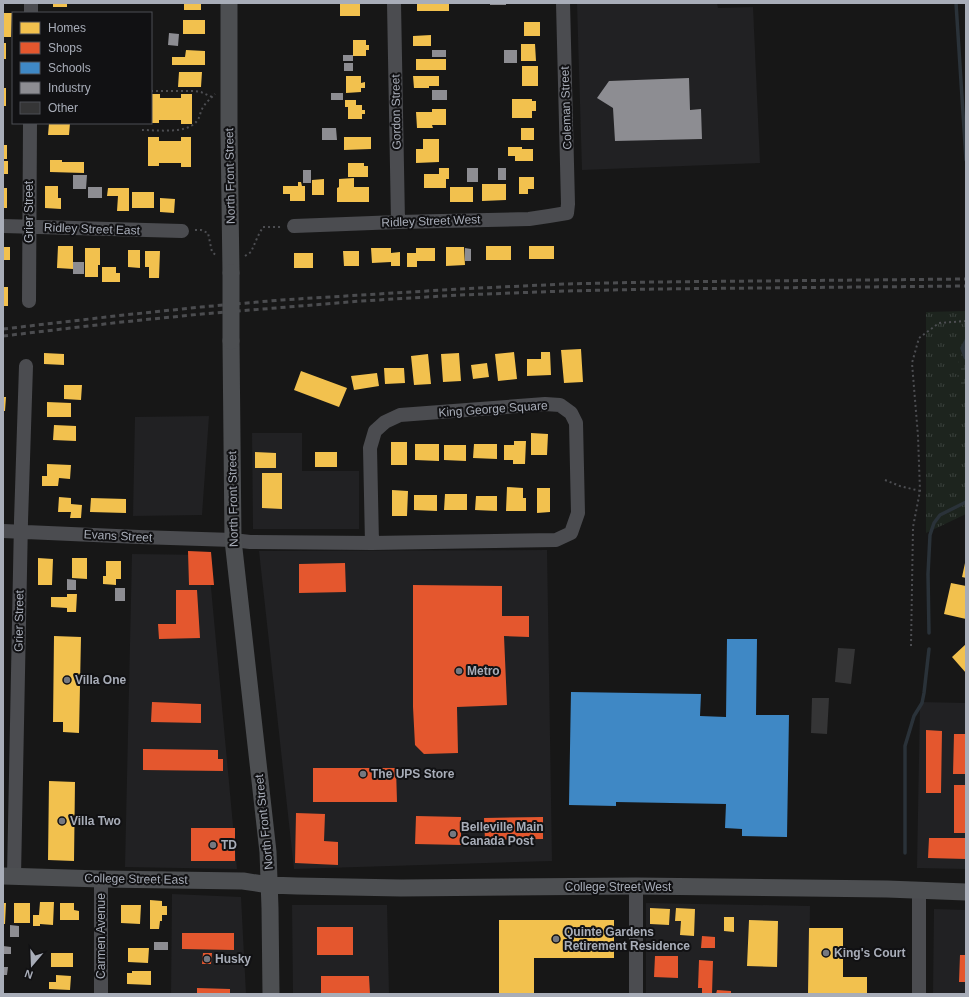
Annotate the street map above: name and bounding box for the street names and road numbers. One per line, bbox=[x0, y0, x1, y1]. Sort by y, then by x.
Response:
street label: Coleman Street bbox=[558, 65, 574, 150]
street label: Gordon Street bbox=[388, 74, 404, 150]
street label: North Front Street bbox=[222, 127, 238, 224]
street label: Grier Street bbox=[22, 180, 36, 243]
street label: Ridley Street West bbox=[381, 212, 481, 230]
street label: Ridley Street East bbox=[44, 220, 141, 238]
street label: King George Square bbox=[438, 398, 548, 420]
street label: North Front Street bbox=[225, 450, 241, 547]
street label: Evans Street bbox=[83, 527, 153, 545]
street label: Grier Street bbox=[11, 589, 27, 652]
street label: North Front Street bbox=[252, 773, 276, 870]
street label: College Street East bbox=[84, 871, 188, 887]
street label: College Street West bbox=[565, 880, 672, 894]
street label: Carmen Avenue bbox=[94, 893, 108, 979]

